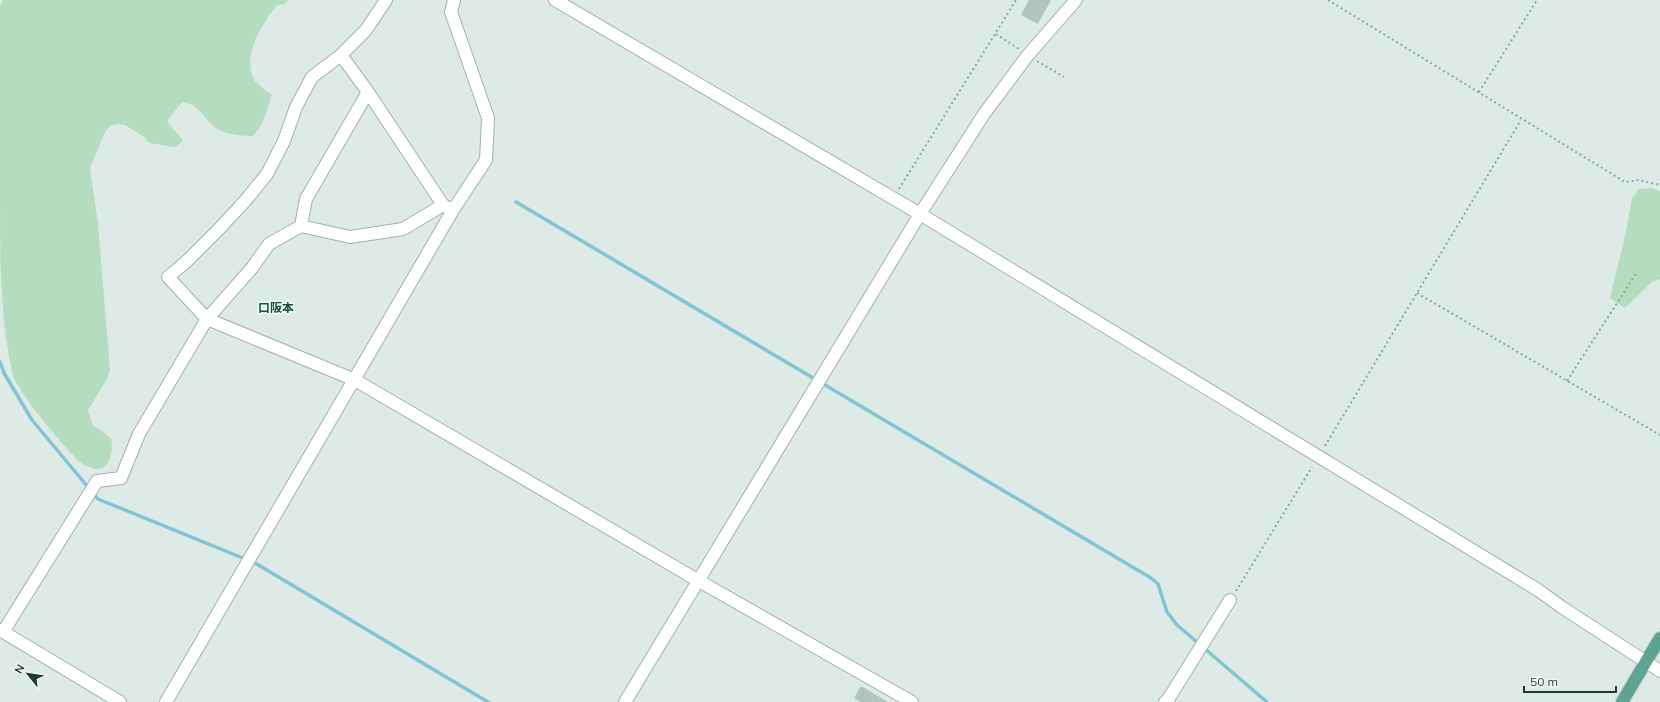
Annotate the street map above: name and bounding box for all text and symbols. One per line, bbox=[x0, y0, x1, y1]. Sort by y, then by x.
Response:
district label: 口阪本 bbox=[258, 300, 294, 315]
north arrow bbox=[8, 654, 48, 694]
text: N bbox=[11, 662, 27, 676]
scale bar bbox=[1524, 668, 1616, 694]
text: 50 m bbox=[1530, 674, 1558, 689]

